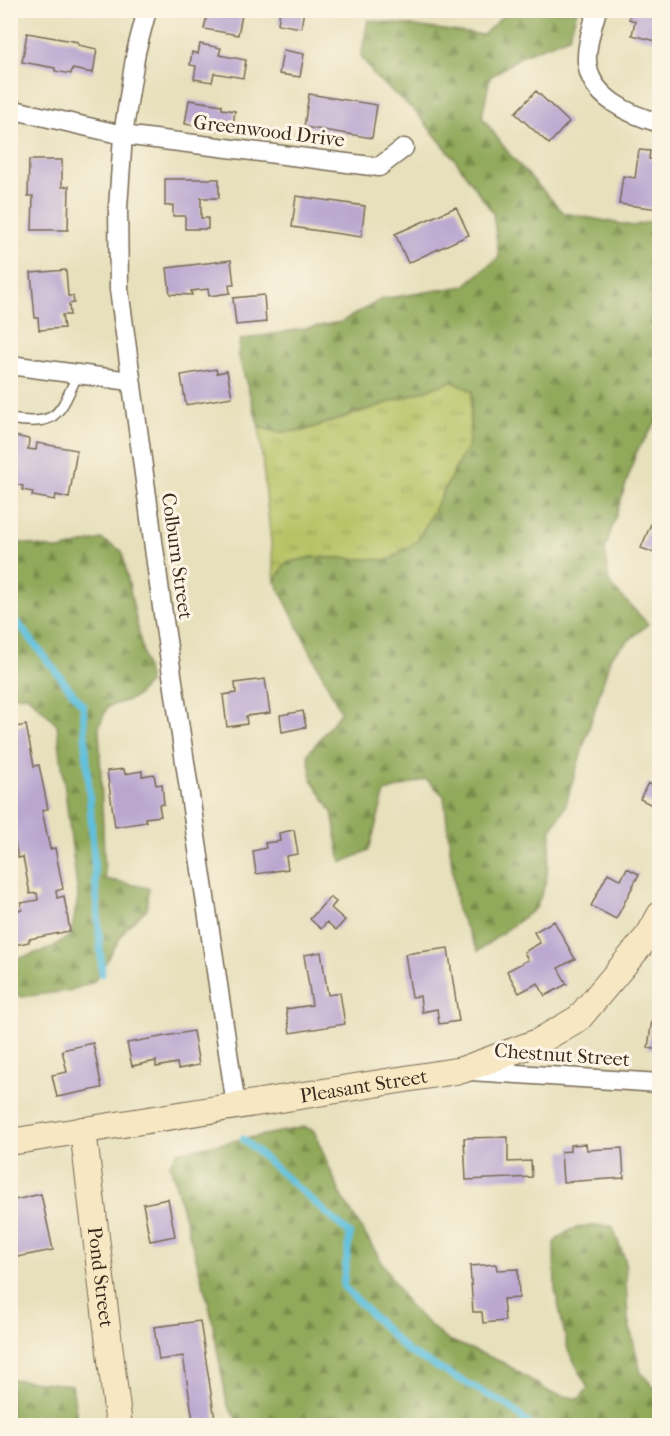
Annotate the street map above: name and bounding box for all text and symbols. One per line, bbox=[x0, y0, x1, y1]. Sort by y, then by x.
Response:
street label: Greenwood Drive bbox=[192, 110, 346, 152]
street label: Colburn Street bbox=[157, 491, 197, 621]
street label: Chestnut Street bbox=[493, 1039, 631, 1071]
street label: Pleasant Street bbox=[298, 1064, 429, 1107]
street label: Pond Street bbox=[83, 1225, 118, 1329]

